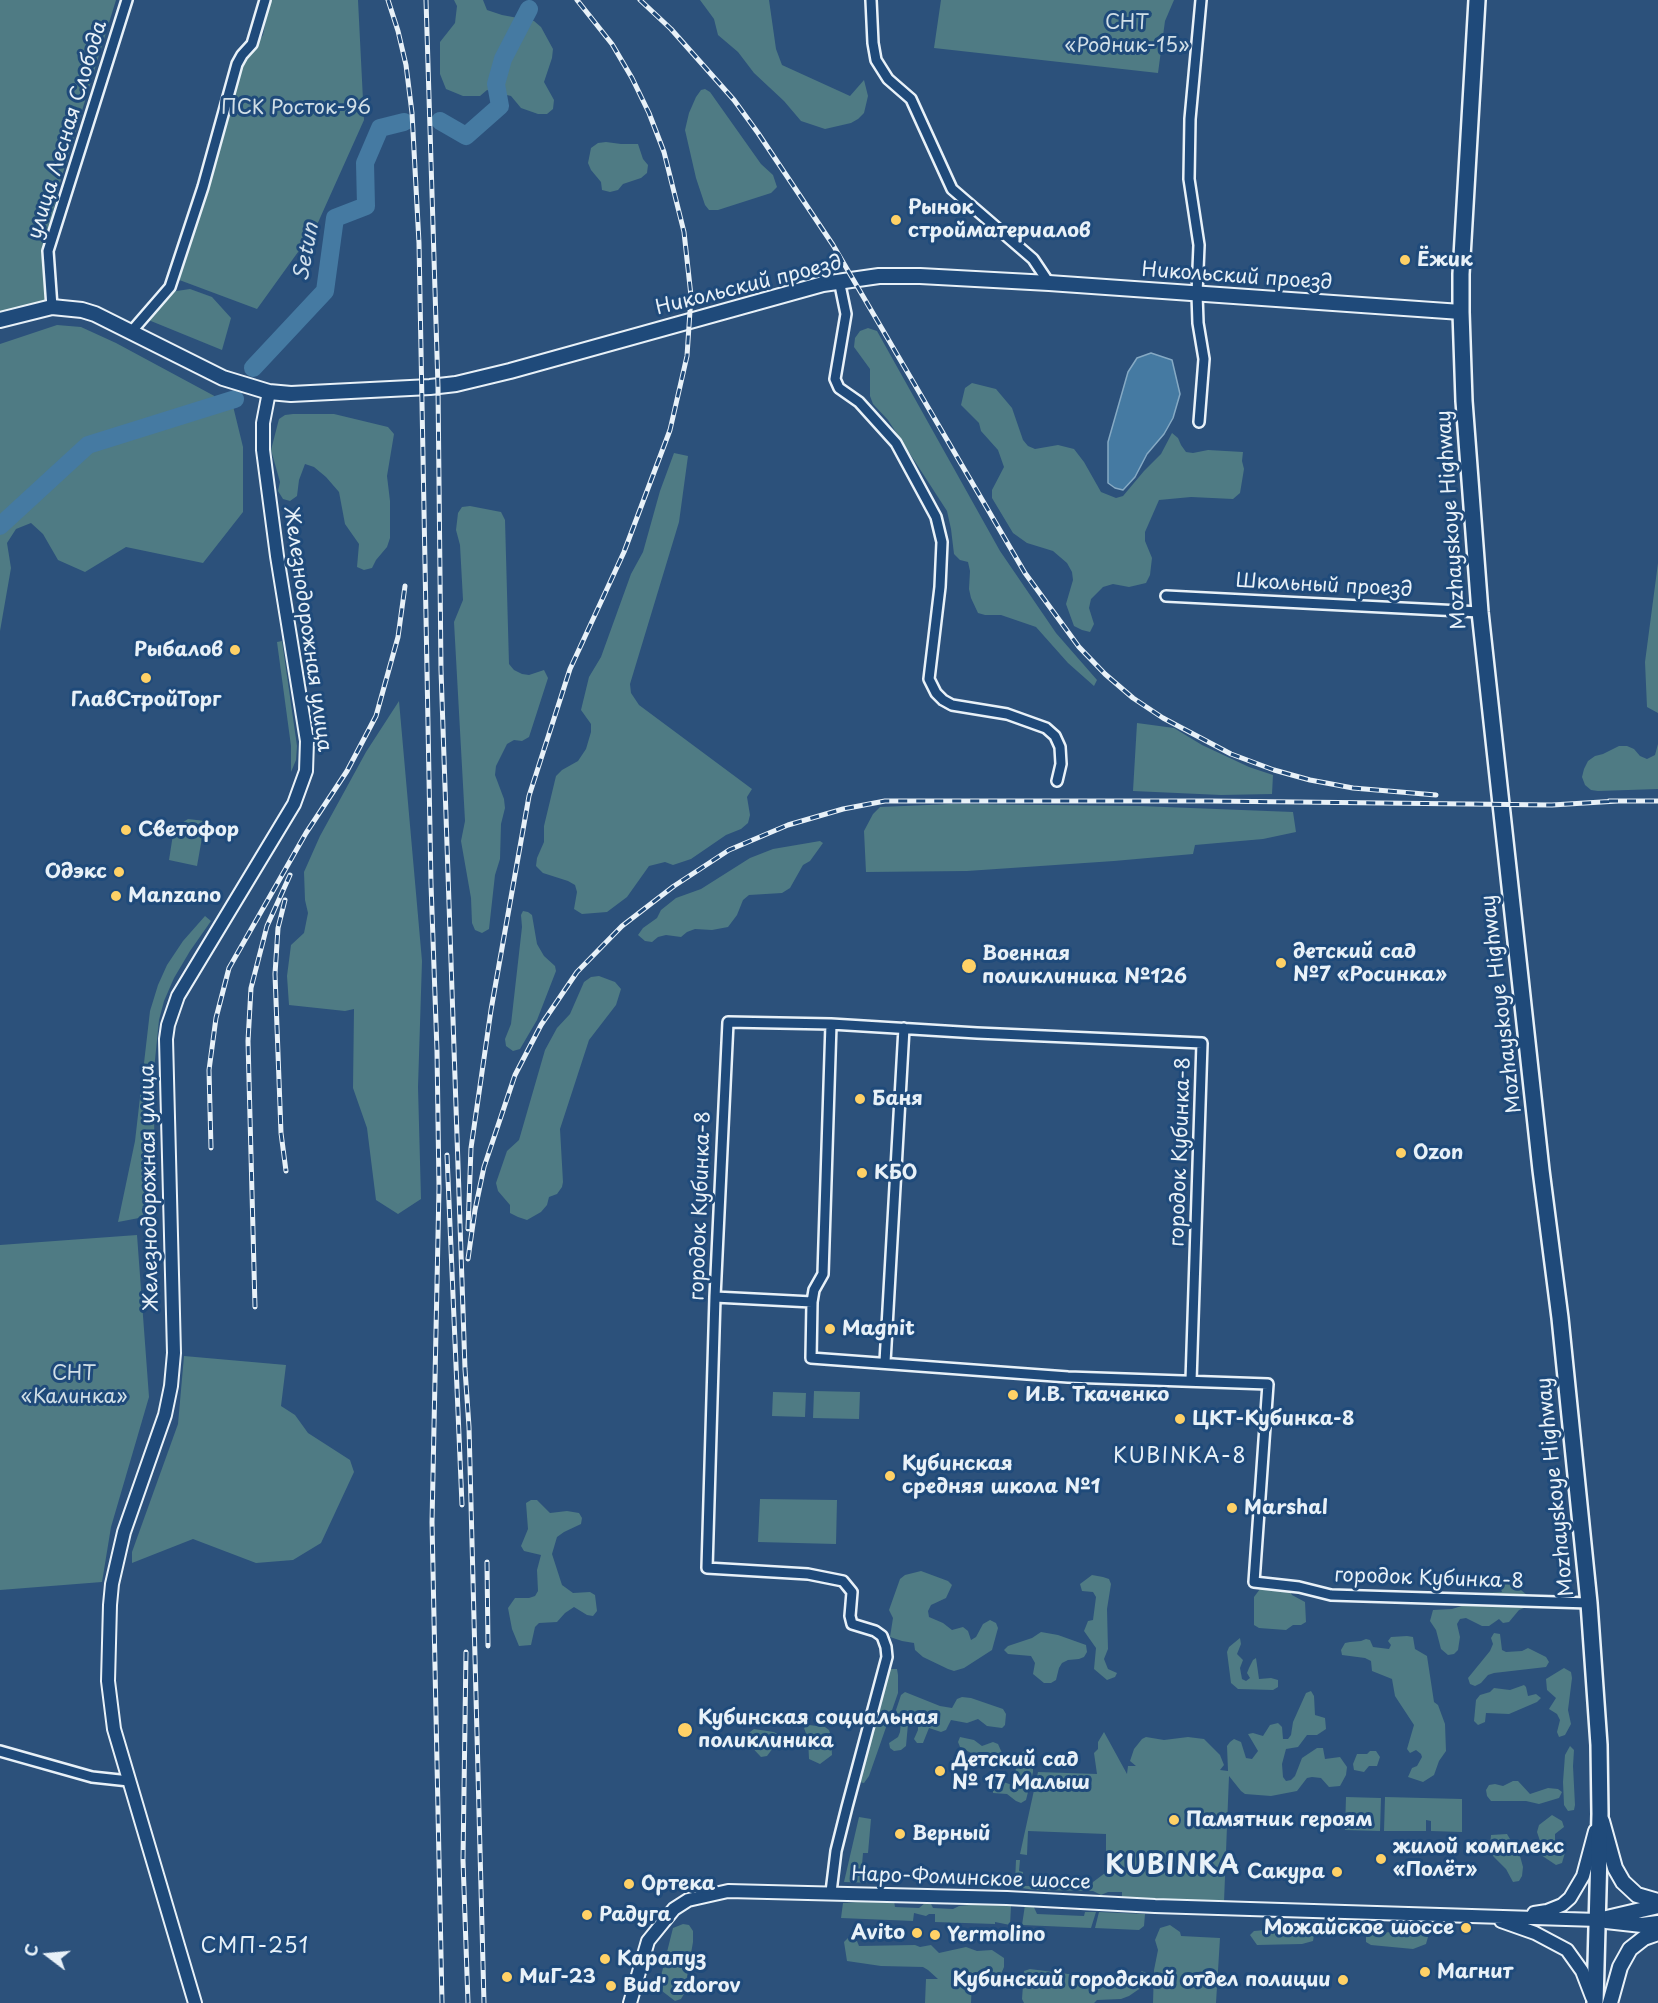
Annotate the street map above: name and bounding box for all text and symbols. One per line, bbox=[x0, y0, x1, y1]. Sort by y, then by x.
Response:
park label: СНТ «Родник-15» bbox=[1064, 11, 1190, 58]
street label: улица Лесная Слобода bbox=[23, 18, 113, 242]
park label: ПСК Росток-96 bbox=[221, 96, 371, 120]
place label: Рынок стройматериалов bbox=[908, 196, 1091, 243]
marker: Рынок стройматериалов bbox=[889, 213, 903, 227]
water label: Setun bbox=[289, 221, 325, 283]
place label: Ёжик bbox=[1417, 248, 1473, 272]
street label: Никольский проезд bbox=[653, 251, 845, 321]
marker: Ёжик bbox=[1398, 253, 1412, 267]
street label: Никольский проезд bbox=[1141, 258, 1333, 296]
street label: Mozhayskoye Highway bbox=[1432, 410, 1472, 630]
street label: Железнодорожная улица bbox=[278, 505, 336, 753]
street label: Школьный проезд bbox=[1235, 569, 1413, 603]
place label: Рыбалов bbox=[134, 638, 223, 662]
marker: Рыбалов bbox=[228, 643, 242, 657]
marker: ГлавСтройТорг bbox=[139, 671, 153, 685]
place label: ГлавСтройТорг bbox=[71, 688, 221, 712]
place label: Светофор bbox=[138, 818, 239, 842]
marker: Светофор bbox=[119, 823, 133, 837]
place label: Одэкс bbox=[45, 860, 107, 884]
marker: Одэкс bbox=[112, 865, 126, 879]
place label: Manzano bbox=[128, 884, 221, 908]
marker: Manzano bbox=[109, 889, 123, 903]
street label: Mozhayskoye Highway bbox=[1477, 893, 1527, 1115]
place label: детский сад №7 «Росинка» bbox=[1293, 940, 1447, 987]
place label: Военная поликлиника №126 bbox=[982, 942, 1187, 989]
marker: детский сад №7 «Росинка» bbox=[1274, 956, 1288, 970]
marker: Военная поликлиника №126 bbox=[960, 957, 978, 975]
street label: городок Кубинка-8 bbox=[1166, 1057, 1196, 1247]
street label: Железнодорожная улица bbox=[136, 1064, 164, 1312]
place label: Баня bbox=[872, 1087, 923, 1111]
marker: Баня bbox=[853, 1092, 867, 1106]
street label: городок Кубинка-8 bbox=[686, 1111, 716, 1301]
place label: Ozon bbox=[1413, 1141, 1463, 1165]
marker: Ozon bbox=[1394, 1146, 1408, 1160]
place label: КБО bbox=[874, 1161, 917, 1185]
marker: КБО bbox=[855, 1166, 869, 1180]
place label: Magnit bbox=[842, 1317, 915, 1341]
marker: Magnit bbox=[823, 1322, 837, 1336]
park label: СНТ «Калинка» bbox=[21, 1362, 127, 1409]
street label: Mozhayskoye Highway bbox=[1533, 1376, 1579, 1598]
place label: И.В. Ткаченко bbox=[1025, 1383, 1169, 1407]
marker: И.В. Ткаченко bbox=[1006, 1388, 1020, 1402]
place label: ЦКТ-Кубинка-8 bbox=[1192, 1407, 1355, 1431]
marker: ЦКТ-Кубинка-8 bbox=[1173, 1412, 1187, 1426]
district label: KUBINKA-8 bbox=[1113, 1444, 1247, 1470]
place label: Кубинская средняя школа №1 bbox=[902, 1452, 1100, 1499]
marker: Кубинская средняя школа №1 bbox=[883, 1469, 897, 1483]
place label: Marshal bbox=[1244, 1496, 1328, 1520]
marker: Marshal bbox=[1225, 1501, 1239, 1515]
street label: городок Кубинка-8 bbox=[1334, 1564, 1524, 1594]
place label: Кубинская социальная поликлиника bbox=[698, 1706, 939, 1753]
marker: Кубинская социальная поликлиника bbox=[676, 1721, 694, 1739]
place label: Детский сад № 17 Малыш bbox=[952, 1748, 1090, 1795]
marker: Детский сад № 17 Малыш bbox=[933, 1764, 947, 1778]
place label: Памятник героям bbox=[1186, 1808, 1373, 1832]
marker: Памятник героям bbox=[1167, 1813, 1181, 1827]
place label: Верный bbox=[912, 1822, 991, 1846]
marker: Верный bbox=[893, 1827, 907, 1841]
place label: жилой комплекс «Полёт» bbox=[1393, 1835, 1564, 1882]
district label: KUBINKA bbox=[1106, 1851, 1240, 1883]
marker: жилой комплекс «Полёт» bbox=[1374, 1852, 1388, 1866]
place label: Сакура bbox=[1247, 1860, 1325, 1884]
street label: Наро-Фоминское шоссе bbox=[851, 1863, 1091, 1895]
marker: Сакура bbox=[1330, 1865, 1344, 1879]
place label: Ортека bbox=[641, 1872, 715, 1896]
marker: Ортека bbox=[622, 1877, 636, 1891]
place label: Радуга bbox=[599, 1903, 671, 1927]
marker: Радуга bbox=[580, 1908, 594, 1922]
place label: Можайское шоссе bbox=[1264, 1916, 1454, 1940]
place label: Avito bbox=[851, 1921, 905, 1945]
marker: Можайское шоссе bbox=[1459, 1921, 1473, 1935]
place label: Yermolino bbox=[947, 1923, 1045, 1947]
north arrow bbox=[18, 1925, 78, 1985]
marker: Avito bbox=[910, 1926, 924, 1940]
marker: Yermolino bbox=[928, 1928, 942, 1942]
district label: СМП-251 bbox=[200, 1934, 310, 1960]
text: С bbox=[17, 1941, 44, 1959]
place label: Карапуз bbox=[617, 1947, 706, 1971]
marker: Карапуз bbox=[598, 1952, 612, 1966]
place label: Магнит bbox=[1437, 1960, 1513, 1984]
place label: МиГ-23 bbox=[519, 1965, 596, 1989]
marker: Магнит bbox=[1418, 1965, 1432, 1979]
place label: Кубинский городской отдел полиции bbox=[953, 1968, 1331, 1992]
marker: МиГ-23 bbox=[500, 1970, 514, 1984]
marker: Кубинский городской отдел полиции bbox=[1336, 1973, 1350, 1987]
place label: Bud' zdorov bbox=[623, 1974, 741, 1998]
marker: Bud' zdorov bbox=[604, 1979, 618, 1993]

